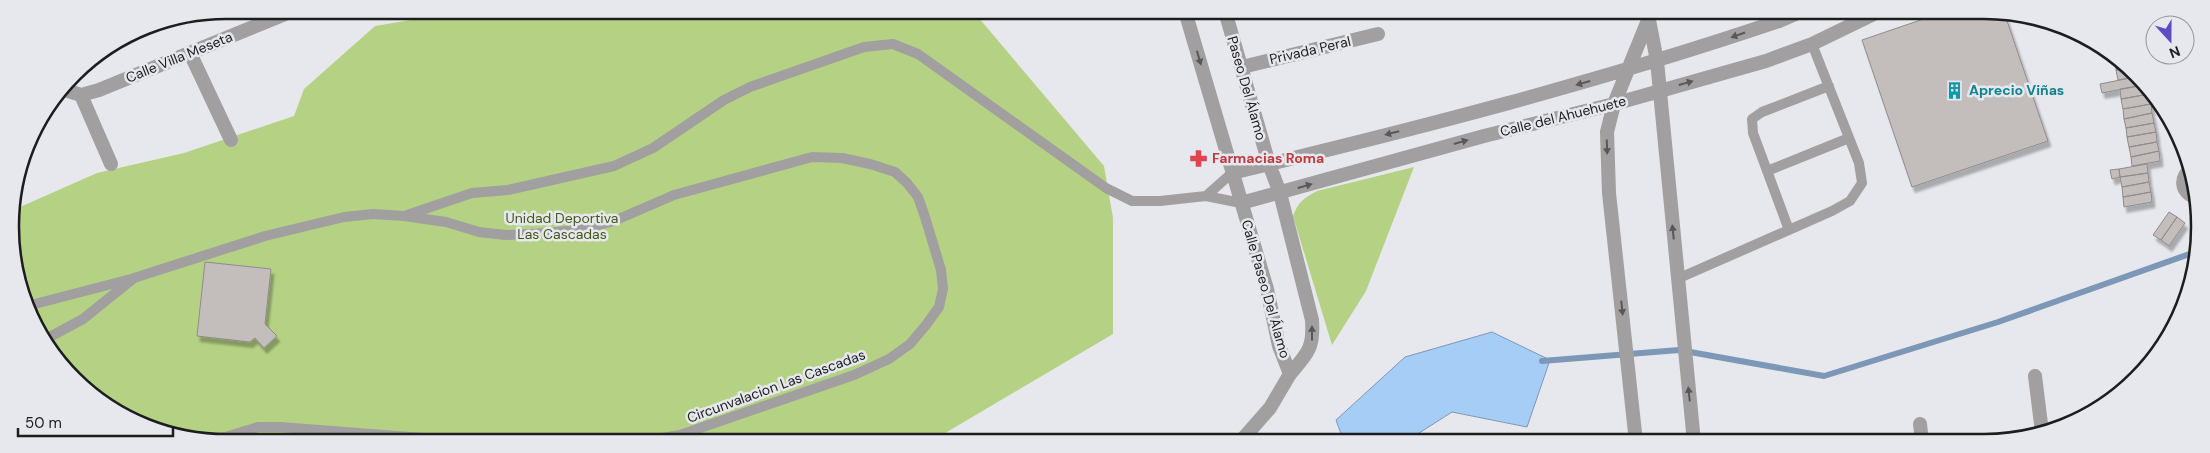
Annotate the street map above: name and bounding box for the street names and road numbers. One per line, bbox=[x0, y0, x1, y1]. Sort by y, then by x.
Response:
street label: Calle Villa Meseta bbox=[123, 27, 235, 87]
street label: Privada Peral bbox=[1268, 32, 1352, 68]
street label: Paseo Del Álamo bbox=[1224, 34, 1270, 142]
street label: Calle del Ahuehuete bbox=[1498, 92, 1628, 140]
street label: Calle Paseo Del Álamo bbox=[1238, 218, 1294, 360]
street label: Circunvalacion Las Cascadas bbox=[684, 345, 868, 427]

